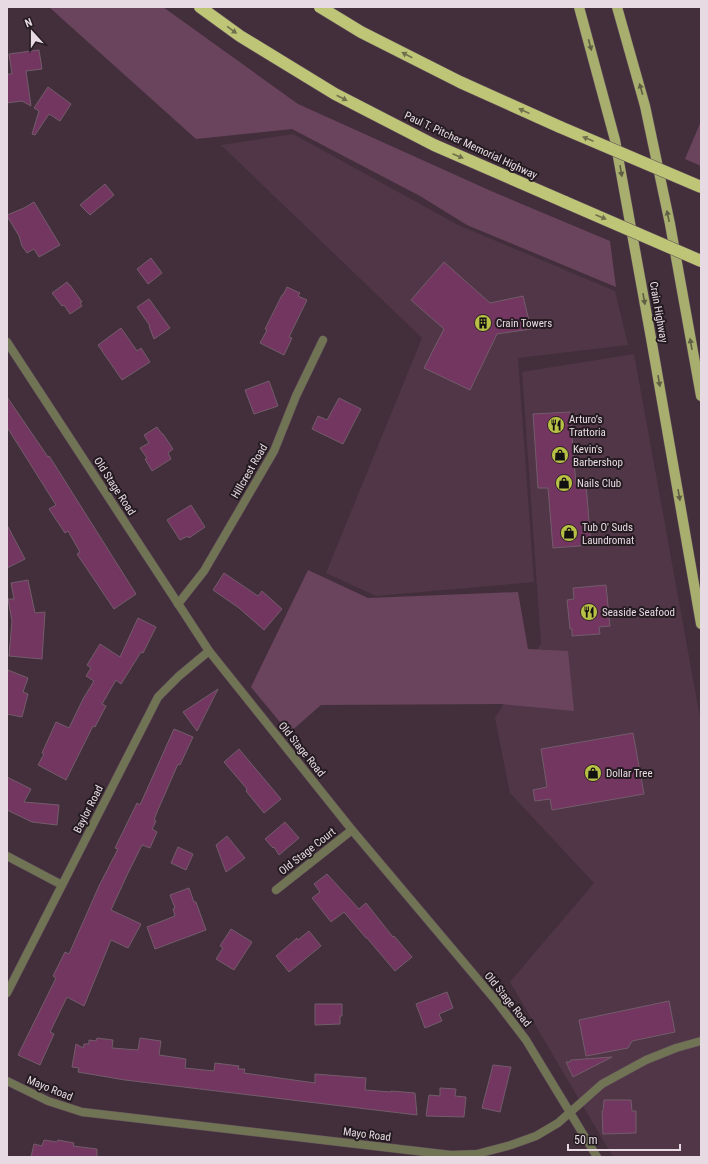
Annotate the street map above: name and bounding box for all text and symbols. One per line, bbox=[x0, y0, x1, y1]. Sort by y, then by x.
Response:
north arrow bbox=[12, 12, 52, 52]
text: N bbox=[23, 16, 34, 30]
one-way arrow bbox=[226, 26, 237, 34]
one-way arrow bbox=[587, 38, 593, 51]
one-way arrow bbox=[401, 52, 413, 58]
one-way arrow bbox=[637, 83, 643, 95]
one-way arrow bbox=[336, 94, 348, 101]
one-way arrow bbox=[519, 108, 530, 114]
street label: Paul T. Pitcher Memorial Highway bbox=[402, 109, 540, 182]
one-way arrow bbox=[581, 135, 593, 141]
one-way arrow bbox=[453, 153, 464, 159]
one-way arrow bbox=[618, 165, 624, 177]
one-way arrow bbox=[665, 210, 671, 222]
one-way arrow bbox=[595, 214, 606, 220]
street label: Crain Highway bbox=[647, 280, 670, 344]
one-way arrow bbox=[641, 293, 647, 305]
building icon: Crain Towers bbox=[473, 313, 493, 333]
place label: Crain Towers bbox=[496, 317, 552, 330]
one-way arrow bbox=[688, 338, 694, 350]
one-way arrow bbox=[656, 375, 662, 387]
place label: Arturo’s Trattoria bbox=[569, 413, 606, 439]
restaurant icon: Arturo’s Trattoria bbox=[546, 415, 566, 435]
street label: Hillcrest Road bbox=[229, 442, 270, 501]
place label: Kevin's Barbershop bbox=[573, 443, 623, 469]
shop icon: Kevin's Barbershop bbox=[550, 445, 570, 465]
street label: Old Stage Road bbox=[91, 455, 138, 518]
shop icon: Nails Club bbox=[554, 473, 574, 493]
place label: Nails Club bbox=[577, 477, 621, 490]
one-way arrow bbox=[676, 489, 682, 501]
place label: Tub O' Suds Laundromat bbox=[582, 521, 634, 547]
shop icon: Tub O' Suds Laundromat bbox=[559, 523, 579, 543]
restaurant icon: Seaside Seafood bbox=[579, 602, 599, 622]
place label: Seaside Seafood bbox=[602, 606, 675, 619]
street label: Old Stage Road bbox=[276, 719, 328, 779]
shop icon: Dollar Tree bbox=[583, 763, 603, 783]
place label: Dollar Tree bbox=[606, 767, 653, 780]
street label: Baylor Road bbox=[71, 783, 106, 835]
street label: Old Stage Court bbox=[276, 825, 338, 878]
street label: Old Stage Road bbox=[482, 969, 534, 1029]
street label: Mayo Road bbox=[25, 1073, 75, 1104]
street label: Mayo Road bbox=[342, 1125, 392, 1144]
scale bar bbox=[568, 1126, 680, 1152]
text: 50 m bbox=[574, 1133, 598, 1147]

